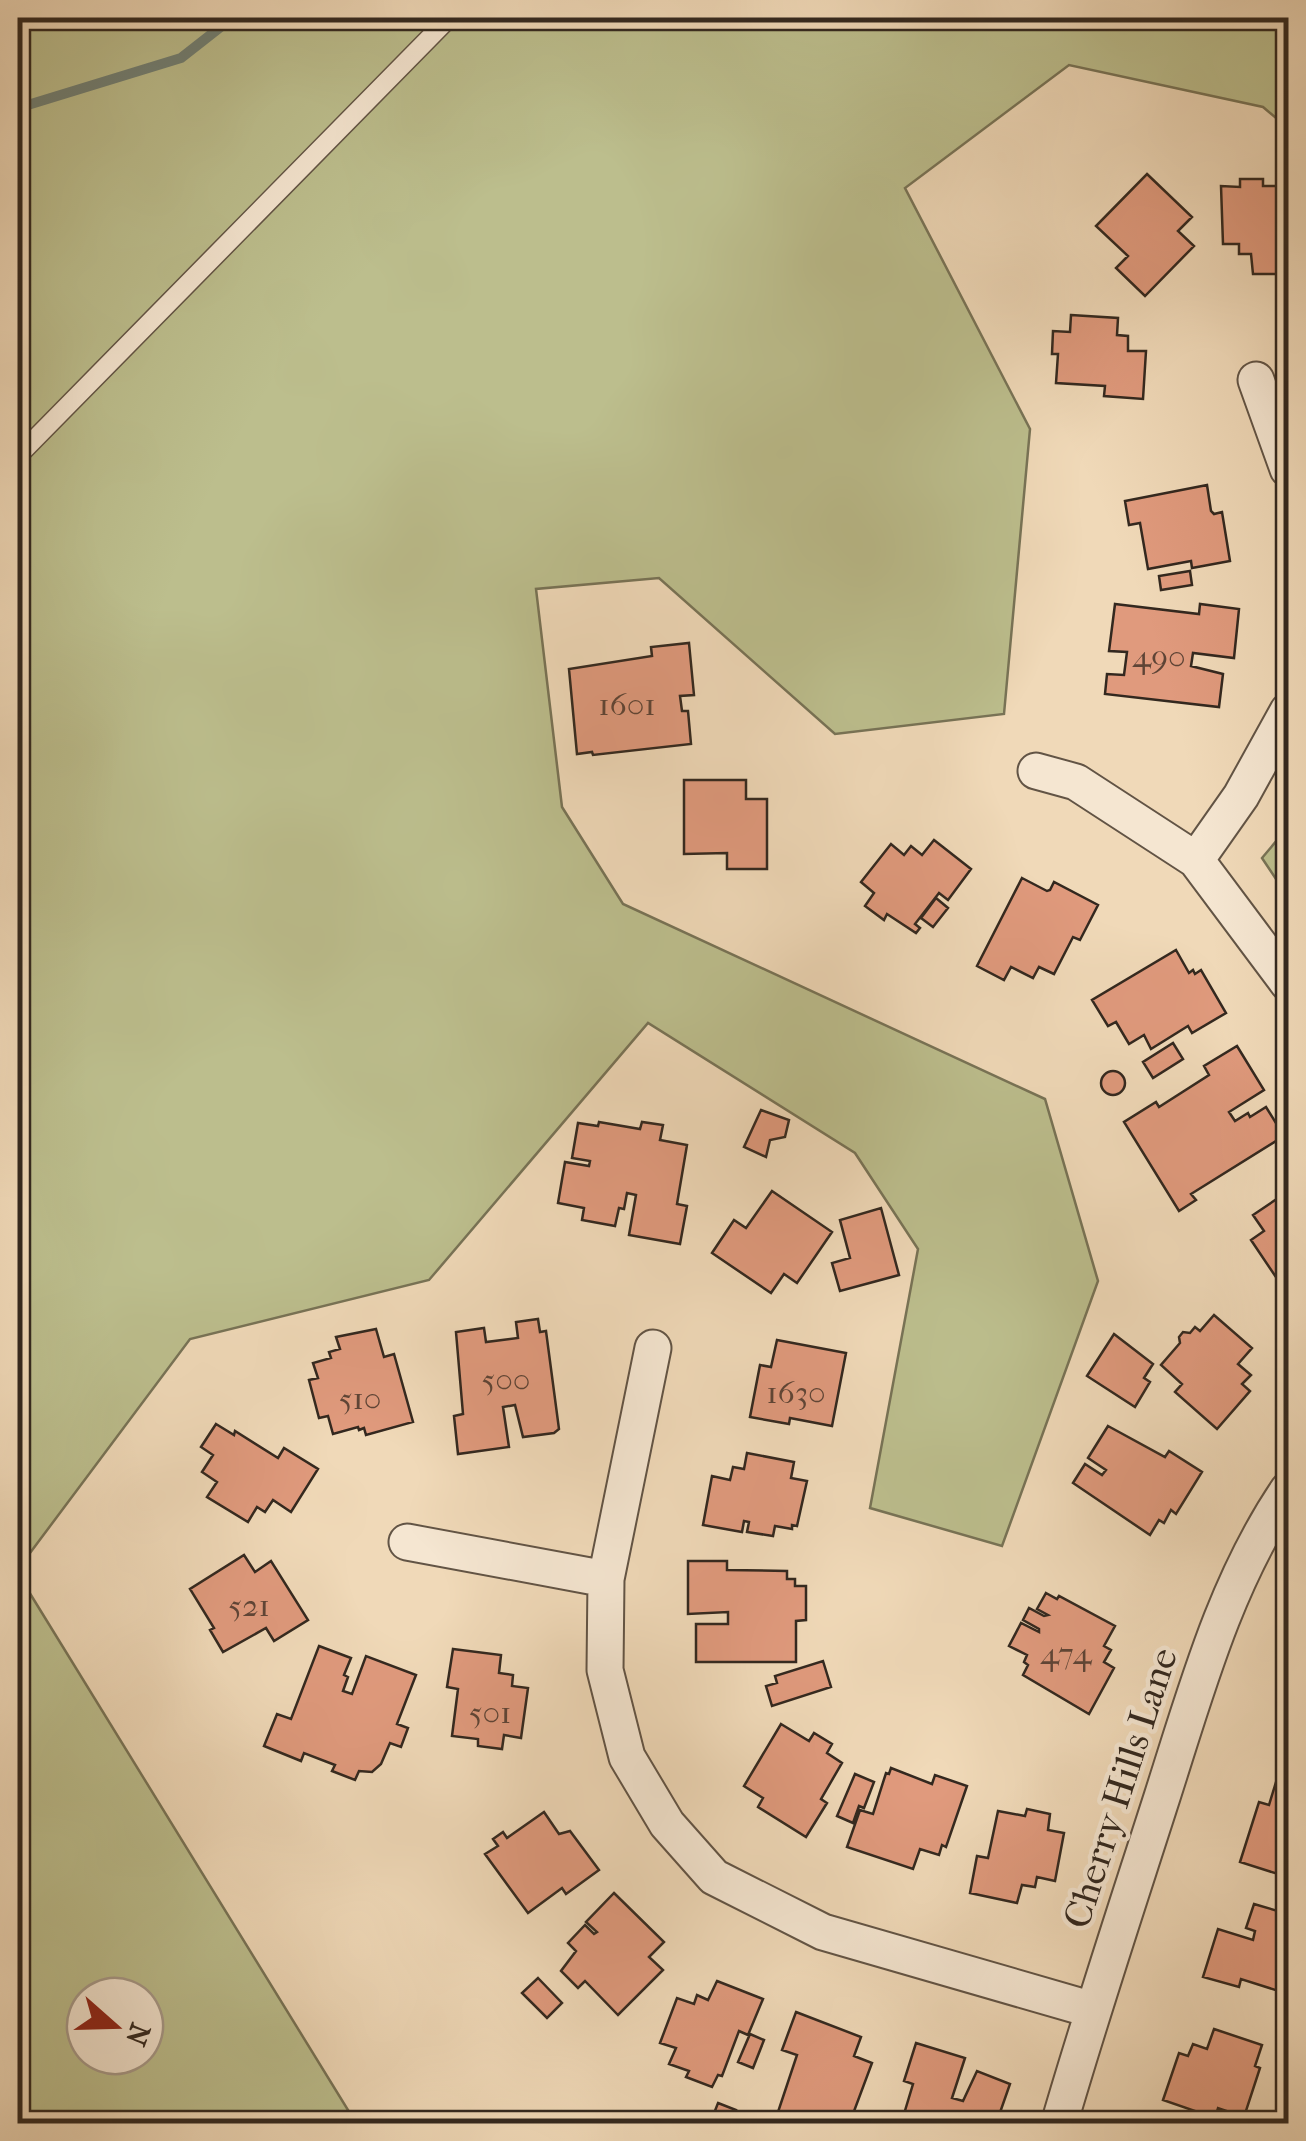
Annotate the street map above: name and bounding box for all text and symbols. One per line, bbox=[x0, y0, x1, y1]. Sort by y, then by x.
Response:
house number: 490 bbox=[1132, 638, 1186, 675]
house number: 1601 bbox=[598, 686, 656, 723]
house number: 500 bbox=[481, 1361, 531, 1398]
house number: 1630 bbox=[766, 1374, 826, 1411]
house number: 510 bbox=[339, 1380, 381, 1417]
house number: 521 bbox=[228, 1587, 270, 1624]
house number: 474 bbox=[1040, 1635, 1093, 1672]
street label: Cherry Hills Lane bbox=[1054, 1642, 1187, 1934]
house number: 501 bbox=[469, 1694, 511, 1731]
north arrow bbox=[65, 1976, 165, 2076]
text: N bbox=[119, 2019, 157, 2051]

